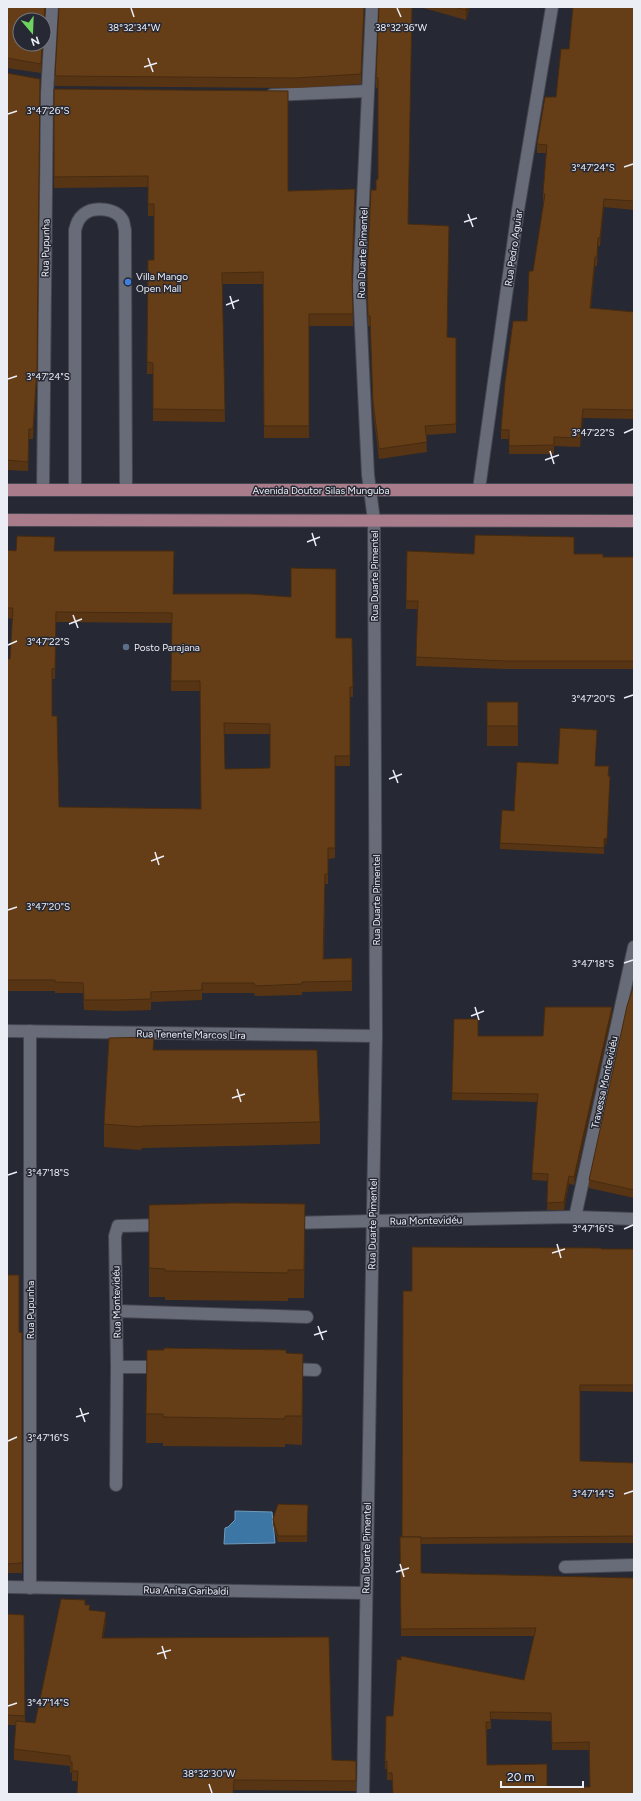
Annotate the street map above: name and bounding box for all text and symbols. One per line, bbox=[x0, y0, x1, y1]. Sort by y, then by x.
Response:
north arrow bbox=[12, 12, 52, 52]
text: 38°32'34"W bbox=[108, 21, 161, 34]
text: 38°32'36"W bbox=[375, 21, 427, 34]
text: N bbox=[29, 33, 41, 49]
text: 3°47'26"S bbox=[26, 104, 70, 117]
text: 3°47'24"S bbox=[571, 161, 615, 174]
street label: Rua Duarte Pimentel bbox=[354, 207, 371, 299]
street label: Rua Pedro Aguiar bbox=[502, 208, 525, 287]
street label: Rua Pupunha bbox=[38, 219, 53, 277]
place label: Villa Mango Open Mall bbox=[136, 270, 188, 295]
marker: Villa Mango Open Mall bbox=[123, 277, 133, 287]
text: 3°47'24"S bbox=[26, 370, 70, 383]
text: 3°47'22"S bbox=[571, 426, 615, 439]
street label: Avenida Doutor Silas Munguba bbox=[252, 484, 390, 497]
street label: Rua Duarte Pimentel bbox=[368, 530, 381, 622]
text: 3°47'22"S bbox=[26, 635, 70, 648]
place label: Posto Parajana bbox=[134, 641, 200, 654]
marker: Posto Parajana bbox=[121, 642, 131, 652]
text: 3°47'20"S bbox=[571, 692, 615, 705]
street label: Rua Duarte Pimentel bbox=[370, 854, 383, 946]
text: 3°47'20"S bbox=[26, 900, 70, 913]
text: 3°47'18"S bbox=[572, 957, 614, 970]
street label: Rua Tenente Marcos Lira bbox=[136, 1027, 246, 1042]
street label: Travessa Montevidéu bbox=[588, 1035, 621, 1130]
text: 3°47'18"S bbox=[27, 1166, 69, 1179]
street label: Rua Duarte Pimentel bbox=[365, 1178, 380, 1270]
street label: Rua Montevidéu bbox=[390, 1213, 462, 1228]
text: 3°47'16"S bbox=[572, 1222, 614, 1235]
street label: Rua Montevidéu bbox=[109, 1266, 124, 1338]
street label: Rua Pupunha bbox=[24, 1281, 37, 1339]
text: 3°47'16"S bbox=[27, 1431, 69, 1444]
text: 3°47'14"S bbox=[572, 1487, 614, 1500]
street label: Rua Duarte Pimentel bbox=[359, 1502, 374, 1594]
street label: Rua Anita Garibaldi bbox=[143, 1583, 229, 1598]
text: 3°47'14"S bbox=[27, 1696, 69, 1709]
scale bar bbox=[501, 1763, 583, 1789]
text: 38°32'30"W bbox=[183, 1767, 236, 1780]
text: 20 m bbox=[507, 1770, 535, 1784]

